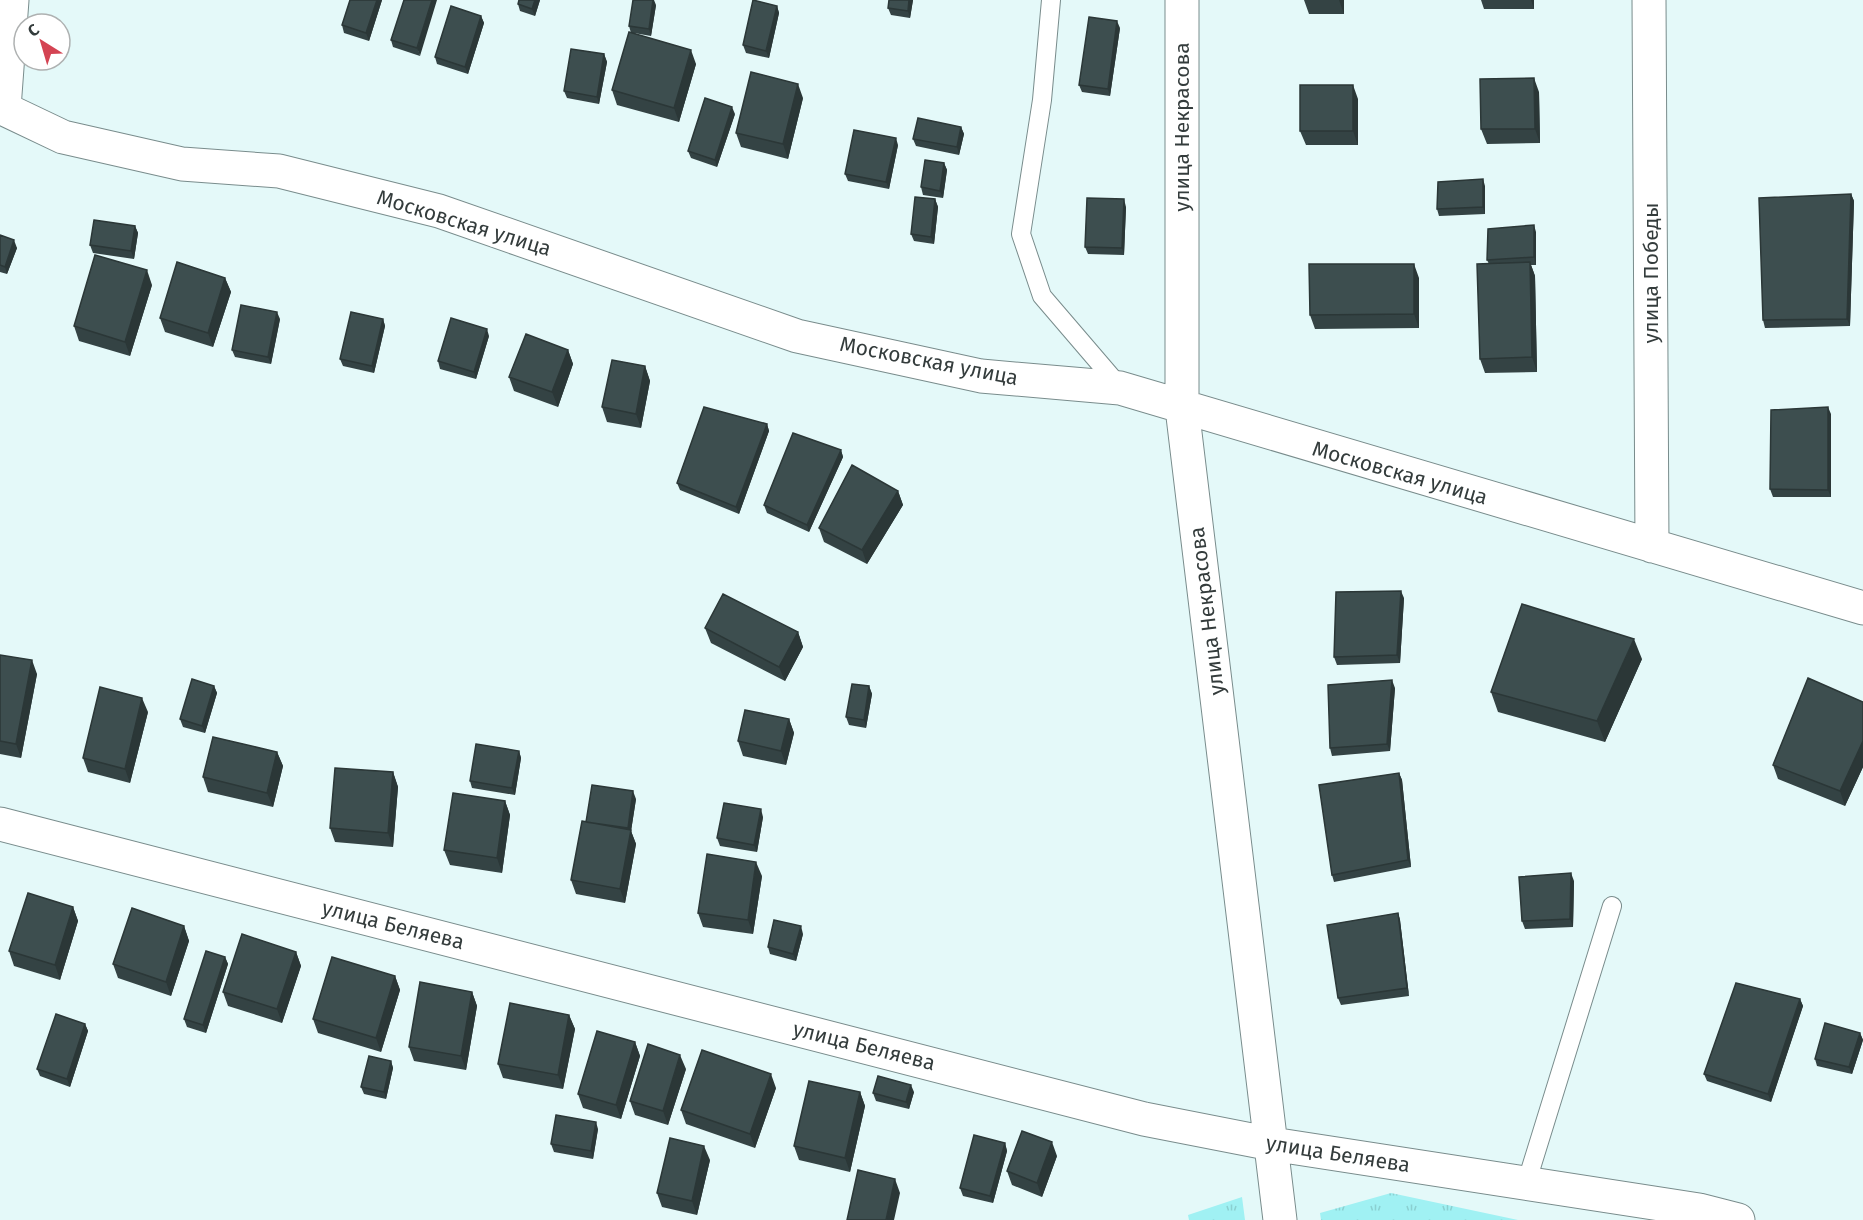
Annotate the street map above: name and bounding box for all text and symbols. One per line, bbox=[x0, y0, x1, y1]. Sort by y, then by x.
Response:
north arrow bbox=[12, 12, 72, 72]
text: С bbox=[24, 20, 43, 41]
street label: улица Некрасова bbox=[1169, 42, 1195, 212]
street label: Московская улица bbox=[374, 184, 554, 262]
street label: улица Победы bbox=[1638, 202, 1664, 344]
street label: Московская улица bbox=[838, 331, 1020, 391]
street label: Московская улица bbox=[1309, 436, 1491, 510]
street label: улица Некрасова bbox=[1184, 525, 1230, 697]
street label: улица Беляева bbox=[319, 895, 467, 955]
street label: улица Беляева bbox=[790, 1016, 938, 1076]
street label: улица Беляева bbox=[1264, 1130, 1412, 1178]

